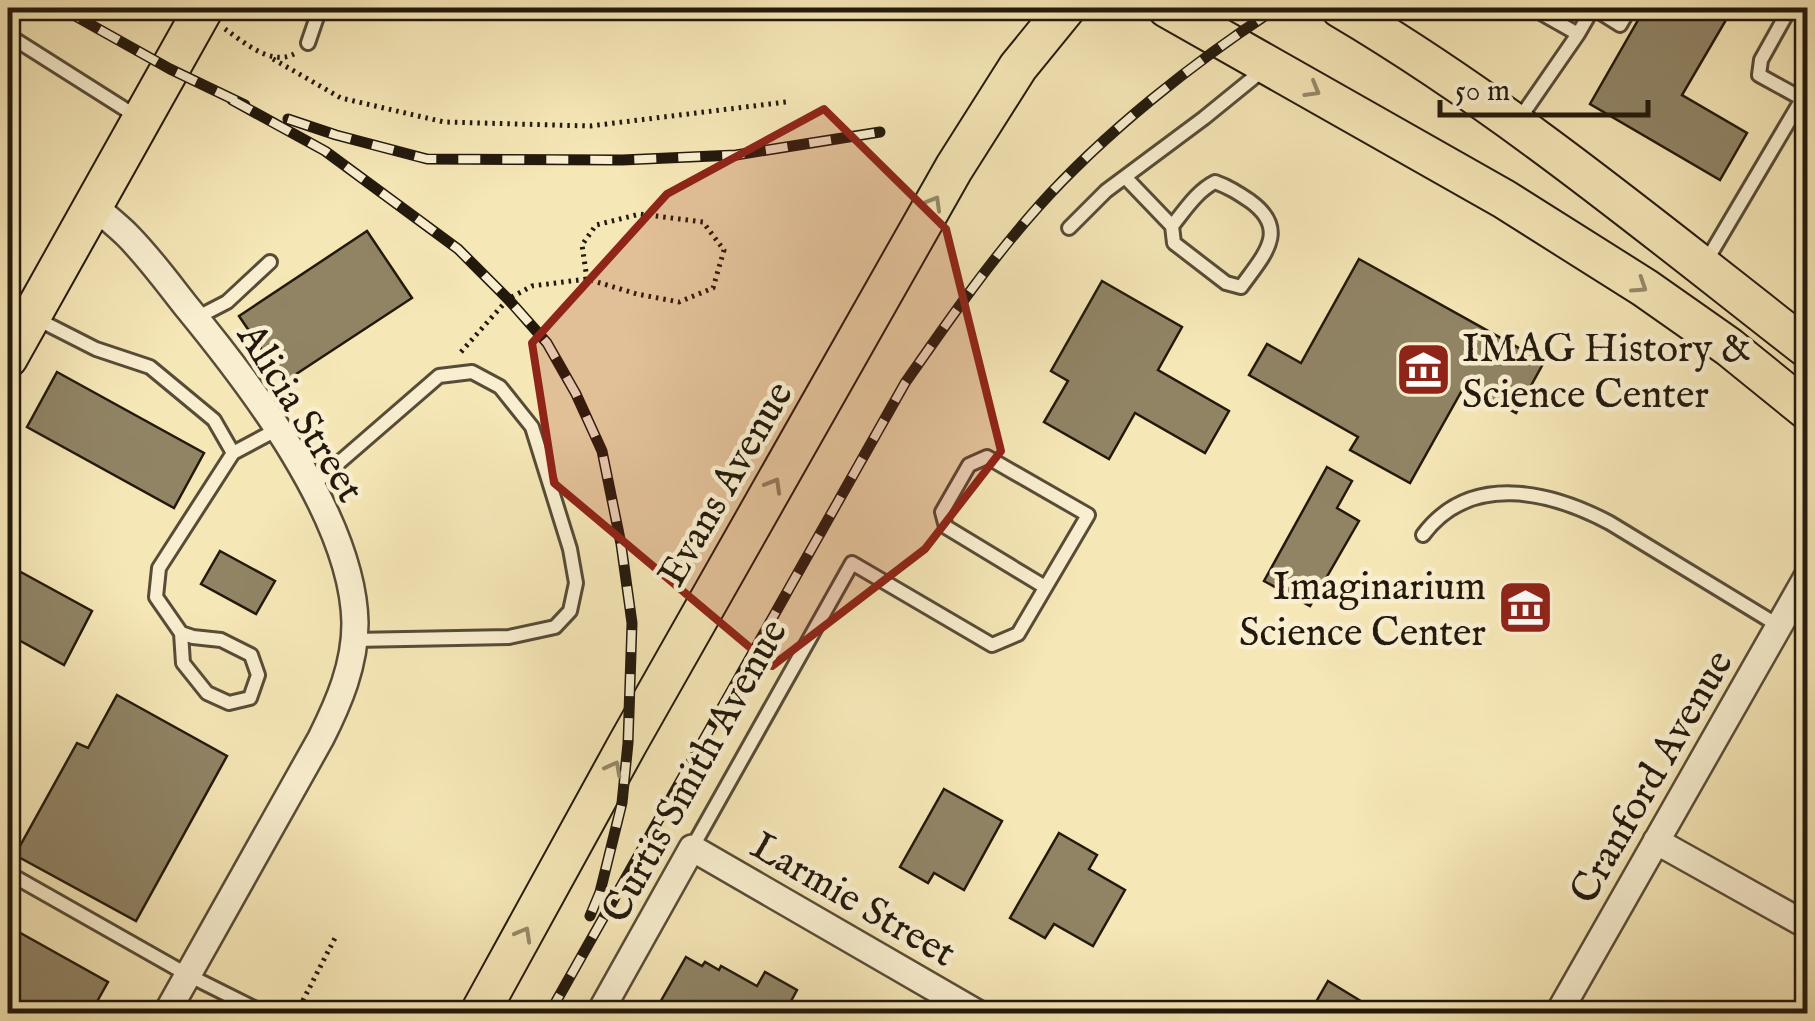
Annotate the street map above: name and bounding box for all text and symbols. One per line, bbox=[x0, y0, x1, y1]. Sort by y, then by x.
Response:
scale bar bbox=[1440, 55, 1648, 117]
text: 50 m bbox=[1455, 73, 1510, 111]
one-way arrow bbox=[1302, 78, 1320, 98]
one-way arrow bbox=[922, 195, 942, 213]
one-way arrow bbox=[1629, 273, 1647, 292]
street label: Alicia Street bbox=[223, 314, 374, 513]
place label: IMAG History & Science Center bbox=[1462, 325, 1751, 422]
museum icon: IMAG History & Science Center bbox=[1393, 340, 1453, 400]
street label: Evans Avenue bbox=[648, 373, 806, 597]
one-way arrow bbox=[762, 478, 781, 496]
place label: Imaginarium Science Center bbox=[1239, 563, 1486, 660]
museum icon: Imaginarium Science Center bbox=[1495, 578, 1555, 638]
street label: Curtis Smith Avenue bbox=[592, 611, 801, 932]
street label: Cranford Avenue bbox=[1560, 642, 1746, 914]
one-way arrow bbox=[602, 761, 622, 779]
street label: Larmie Street bbox=[741, 822, 964, 980]
one-way arrow bbox=[511, 927, 531, 945]

